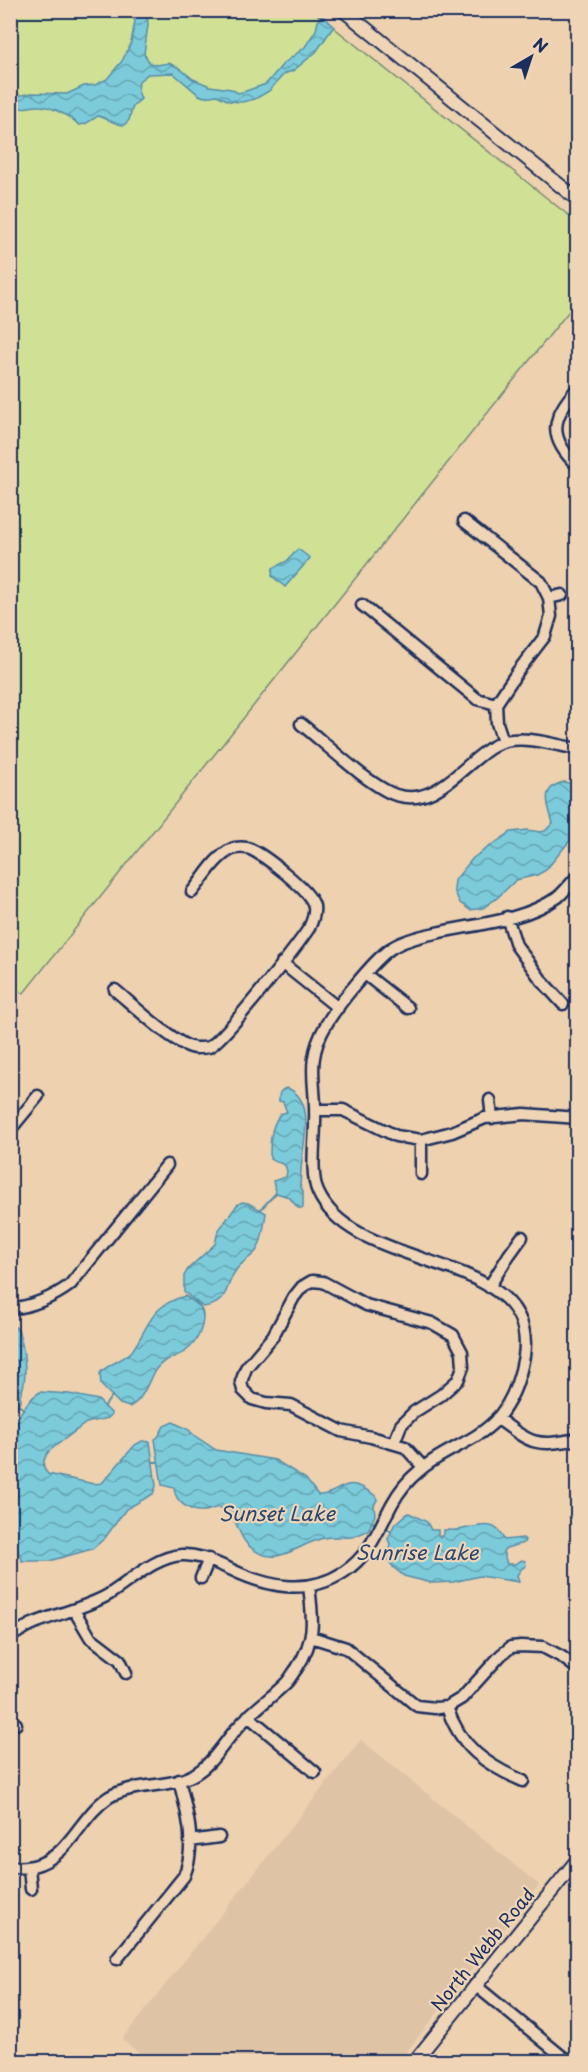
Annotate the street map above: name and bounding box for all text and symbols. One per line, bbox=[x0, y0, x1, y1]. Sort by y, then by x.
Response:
north arrow bbox=[501, 27, 561, 87]
text: N bbox=[529, 31, 554, 58]
water label: Sunset Lake bbox=[219, 1498, 336, 1528]
water label: Sunrise Lake bbox=[355, 1537, 480, 1567]
street label: North Webb Road bbox=[424, 1881, 540, 2017]

